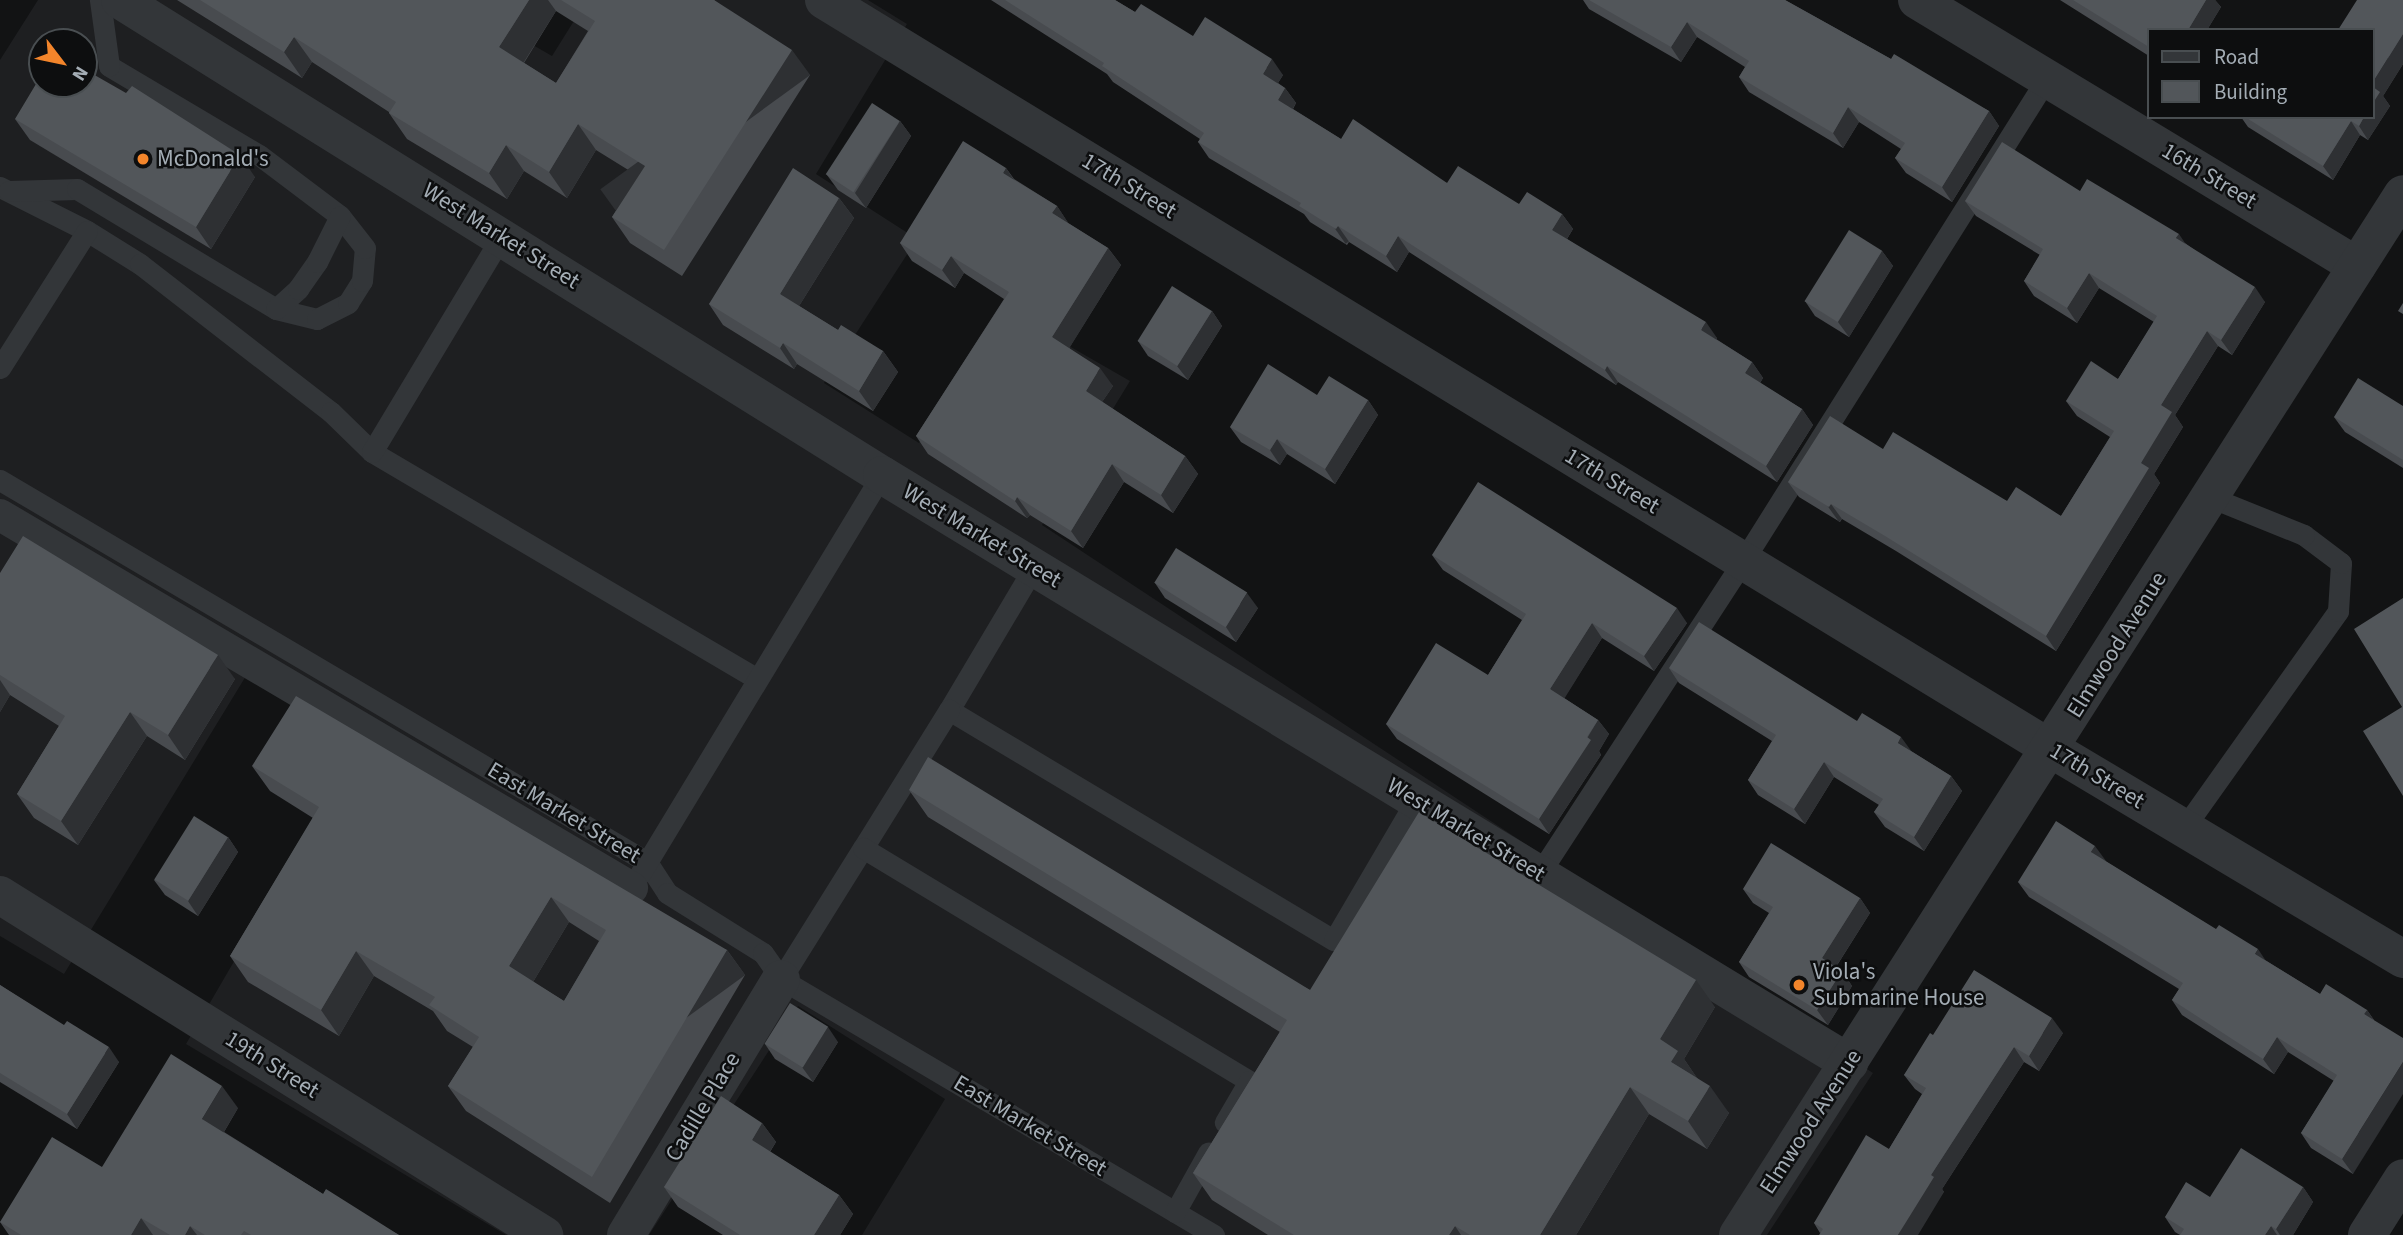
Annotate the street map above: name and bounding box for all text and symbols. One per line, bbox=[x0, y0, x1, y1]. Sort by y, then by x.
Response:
north arrow bbox=[28, 28, 98, 98]
legend bbox=[2148, 28, 2375, 119]
text: Road bbox=[2214, 42, 2259, 72]
text: N bbox=[65, 61, 94, 86]
text: Building bbox=[2214, 77, 2287, 107]
street label: 16th Street bbox=[2157, 137, 2261, 215]
place label: McDonald's bbox=[157, 145, 269, 173]
street label: 17th Street bbox=[1077, 147, 1181, 225]
marker: McDonald's bbox=[135, 151, 151, 167]
street label: West Market Street bbox=[418, 177, 584, 295]
street label: 17th Street bbox=[1560, 442, 1664, 520]
street label: West Market Street bbox=[898, 478, 1066, 594]
street label: Elmwood Avenue bbox=[2061, 567, 2173, 723]
street label: 17th Street bbox=[2045, 737, 2149, 815]
street label: East Market Street bbox=[482, 756, 646, 870]
street label: West Market Street bbox=[1382, 772, 1550, 888]
place label: Viola's Submarine House bbox=[1813, 958, 1984, 1012]
marker: Viola's Submarine House bbox=[1791, 977, 1807, 993]
street label: 19th Street bbox=[220, 1025, 324, 1105]
street label: Elmwood Avenue bbox=[1754, 1045, 1868, 1199]
street label: Cadille Place bbox=[660, 1047, 746, 1167]
street label: East Market Street bbox=[948, 1069, 1112, 1183]

